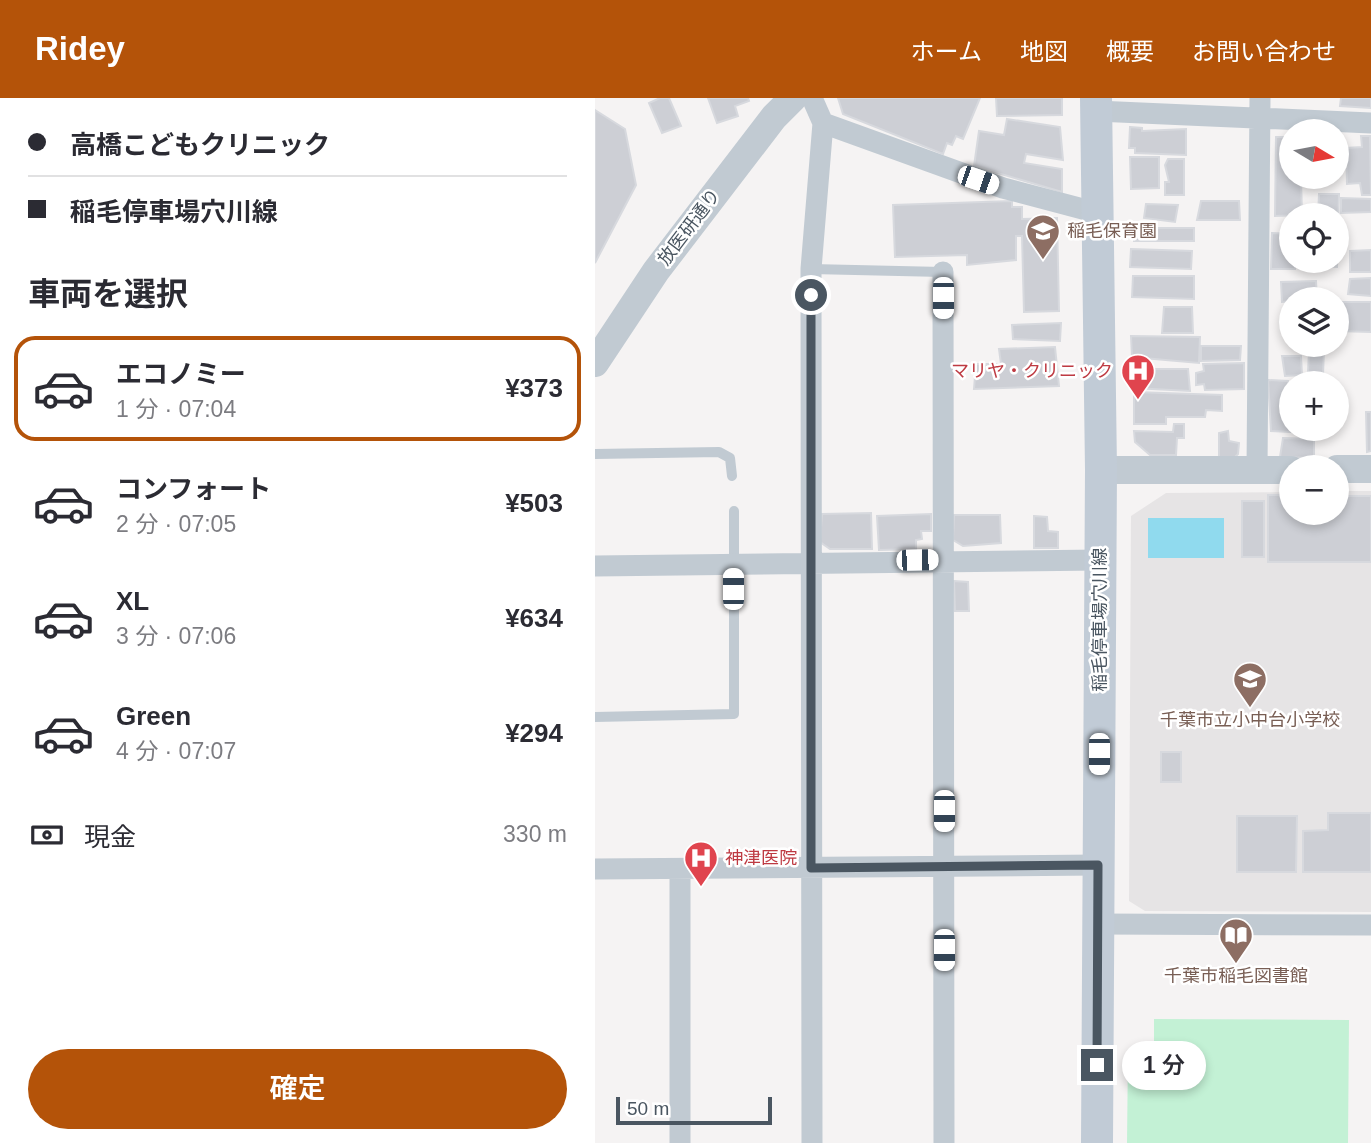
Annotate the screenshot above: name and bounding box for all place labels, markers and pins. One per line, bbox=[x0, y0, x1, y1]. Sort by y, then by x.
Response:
school or university icon: 稲毛保育園 bbox=[1024, 212, 1062, 261]
place label: 稲毛保育園 bbox=[1067, 221, 1157, 241]
hospital icon: マリヤ・クリニック bbox=[1119, 352, 1157, 401]
place label: マリヤ・クリニック bbox=[951, 361, 1113, 381]
school or university icon: 千葉市立小中台小学校 bbox=[1231, 660, 1269, 709]
place label: 千葉市立小中台小学校 bbox=[1160, 710, 1340, 730]
hospital icon: 神津医院 bbox=[682, 839, 720, 888]
place label: 神津医院 bbox=[725, 848, 797, 868]
library icon: 千葉市稲毛図書館 bbox=[1217, 916, 1255, 965]
place label: 千葉市稲毛図書館 bbox=[1164, 966, 1308, 986]

